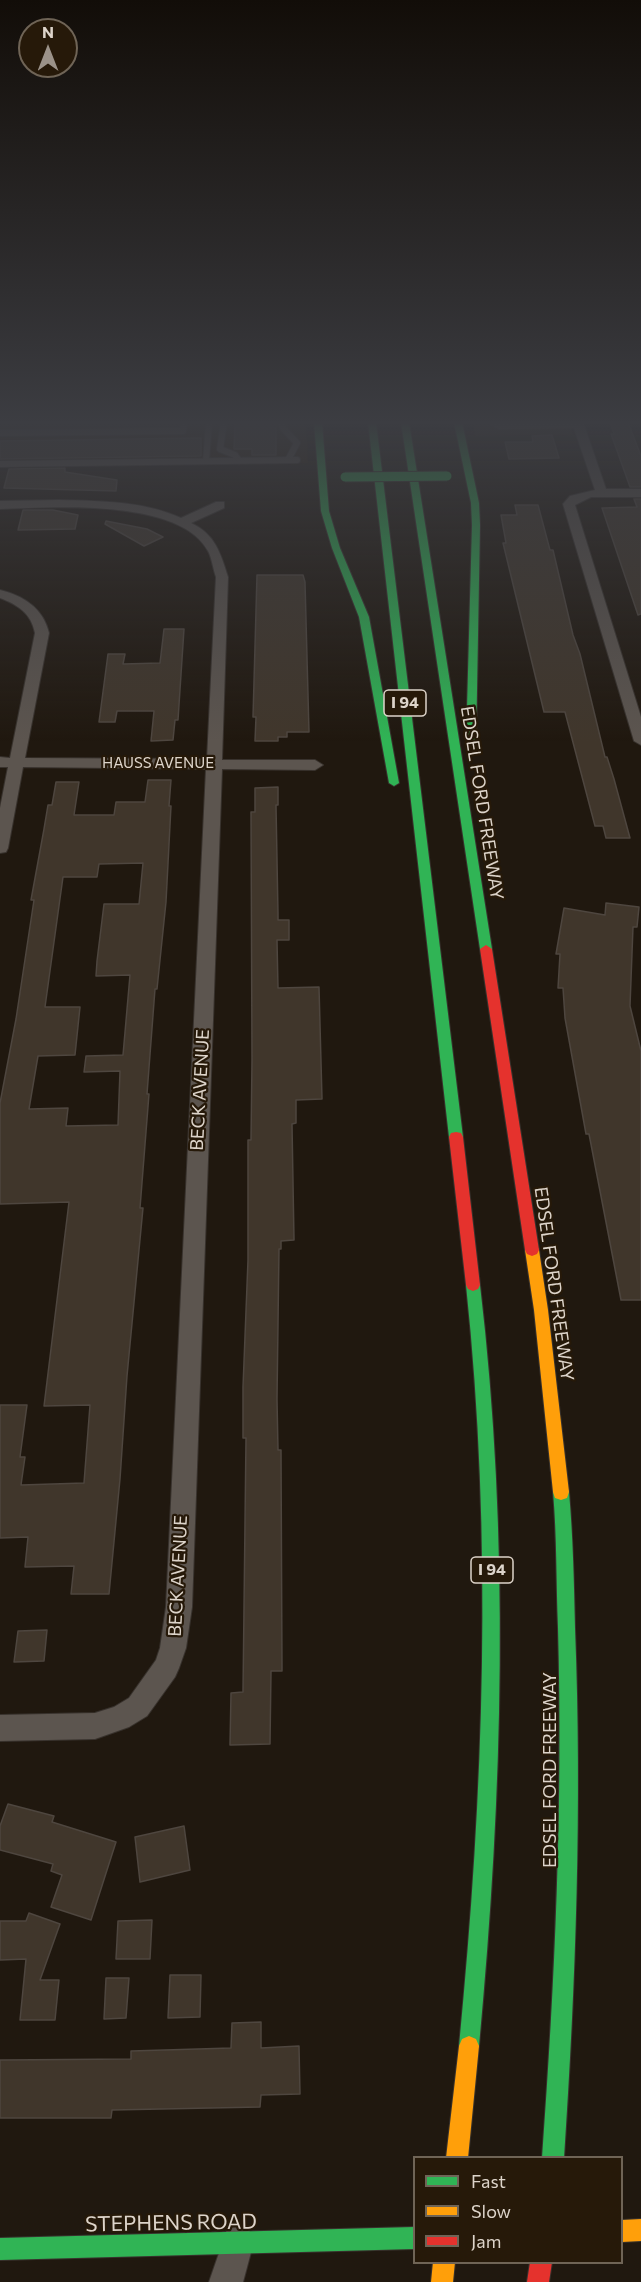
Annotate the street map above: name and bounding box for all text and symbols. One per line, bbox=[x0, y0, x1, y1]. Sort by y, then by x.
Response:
north arrow bbox=[18, 18, 78, 78]
text: N bbox=[42, 22, 54, 41]
road number: I 94 bbox=[384, 690, 426, 716]
street label: EDSEL FORD FREEWAY bbox=[456, 704, 508, 902]
street label: HAUSS AVENUE bbox=[102, 754, 214, 772]
street label: BECK AVENUE bbox=[186, 1029, 214, 1151]
street label: EDSEL FORD FREEWAY bbox=[530, 1185, 578, 1383]
street label: BECK AVENUE bbox=[164, 1515, 192, 1637]
road number: I 94 bbox=[471, 1557, 513, 1583]
street label: EDSEL FORD FREEWAY bbox=[539, 1672, 561, 1868]
legend bbox=[413, 2156, 623, 2264]
text: Fast bbox=[471, 2170, 506, 2192]
text: Slow bbox=[471, 2200, 511, 2222]
street label: STEPHENS ROAD bbox=[85, 2209, 257, 2237]
text: Jam bbox=[471, 2230, 501, 2252]

